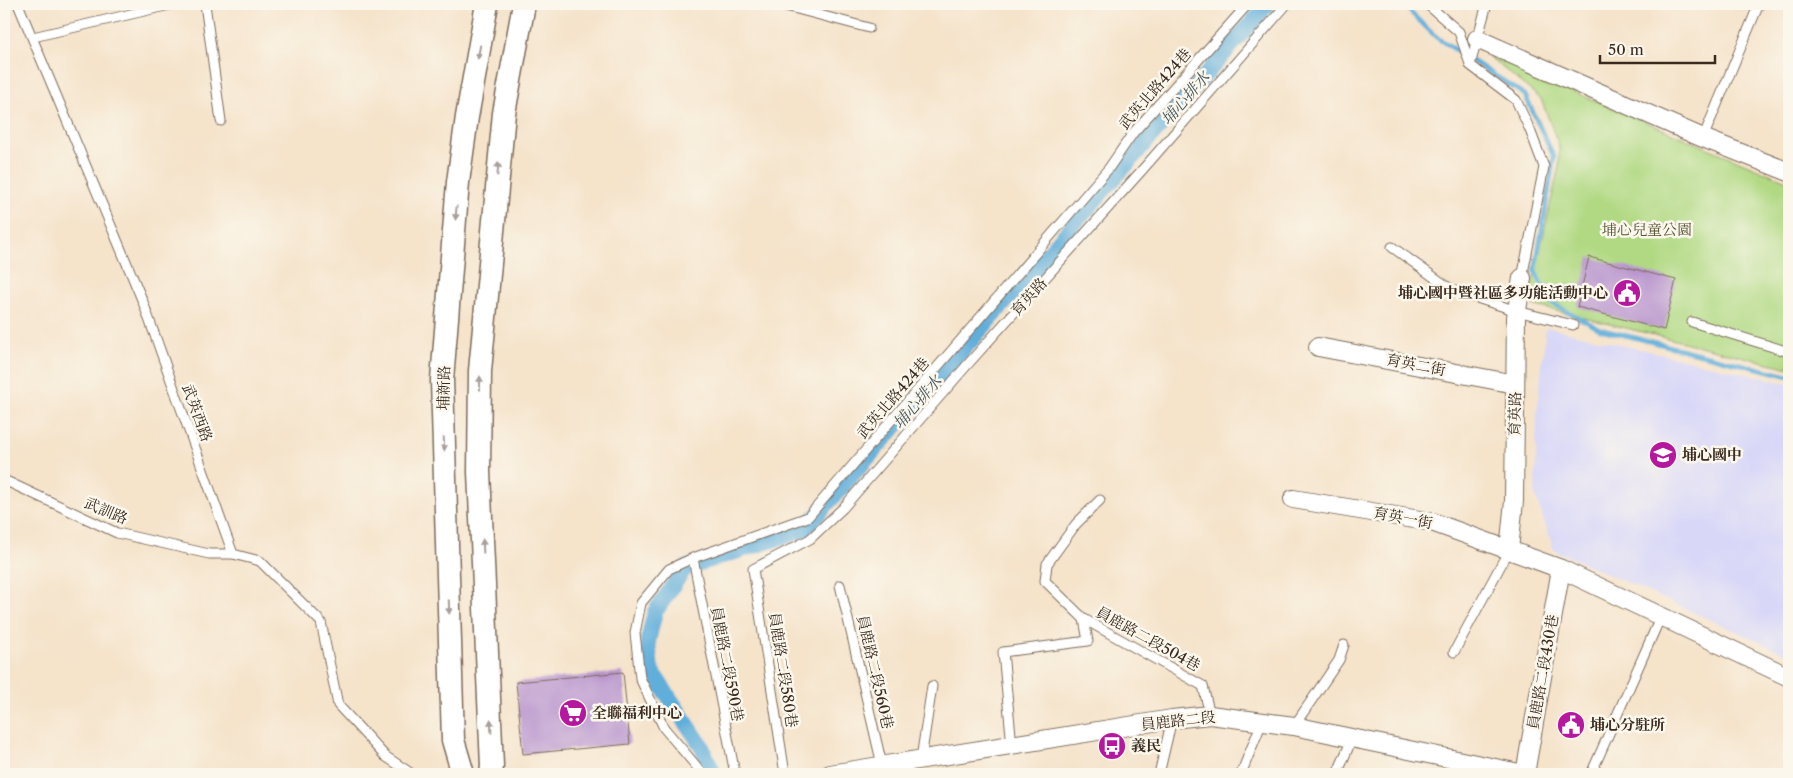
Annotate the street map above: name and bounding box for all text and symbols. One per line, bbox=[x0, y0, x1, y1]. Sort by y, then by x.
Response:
scale bar bbox=[1600, 32, 1716, 64]
text: 50 m bbox=[1608, 40, 1644, 59]
one-way arrow bbox=[474, 44, 482, 60]
street label: 武英北路424巷 bbox=[1114, 44, 1195, 133]
water label: 埔心排水 bbox=[1156, 66, 1215, 129]
one-way arrow bbox=[495, 161, 503, 177]
one-way arrow bbox=[452, 205, 460, 221]
park label: 埔心兒童公園 bbox=[1602, 220, 1692, 239]
street label: 育英路 bbox=[1007, 274, 1051, 320]
public building icon: 埔心國中暨社區多功能活動中心 bbox=[1612, 278, 1642, 308]
place label: 埔心國中暨社區多功能活動中心 bbox=[1398, 283, 1608, 302]
street label: 育英二街 bbox=[1385, 349, 1447, 380]
street label: 武英北路424巷 bbox=[852, 353, 933, 442]
street label: 埔新路 bbox=[434, 365, 453, 411]
water label: 埔心排水 bbox=[888, 370, 947, 433]
one-way arrow bbox=[476, 375, 484, 391]
street label: 武英西路 bbox=[178, 381, 217, 444]
street label: 育英路 bbox=[1505, 391, 1524, 437]
one-way arrow bbox=[440, 437, 448, 453]
school or university icon: 埔心國中 bbox=[1648, 440, 1678, 470]
place label: 埔心國中 bbox=[1682, 445, 1742, 464]
street label: 武訓路 bbox=[82, 493, 131, 528]
street label: 育英一街 bbox=[1372, 502, 1434, 533]
one-way arrow bbox=[478, 538, 486, 554]
one-way arrow bbox=[445, 599, 453, 615]
street label: 員鹿路二段504巷 bbox=[1093, 602, 1204, 675]
street label: 員鹿路二段590巷 bbox=[707, 605, 748, 723]
street label: 員鹿路二段580巷 bbox=[765, 611, 802, 729]
street label: 員鹿路二段560巷 bbox=[853, 613, 898, 731]
street label: 員鹿路二段430巷 bbox=[1523, 613, 1562, 731]
supermarket icon: 全聯福利中心 bbox=[558, 698, 588, 728]
place label: 全聯福利中心 bbox=[592, 703, 682, 722]
street label: 員鹿路二段 bbox=[1140, 707, 1216, 734]
public building icon: 埔心分駐所 bbox=[1556, 710, 1586, 740]
place label: 埔心分駐所 bbox=[1590, 715, 1665, 734]
one-way arrow bbox=[486, 717, 494, 733]
bus stop icon: 義民 bbox=[1097, 731, 1127, 761]
place label: 義民 bbox=[1131, 736, 1161, 755]

